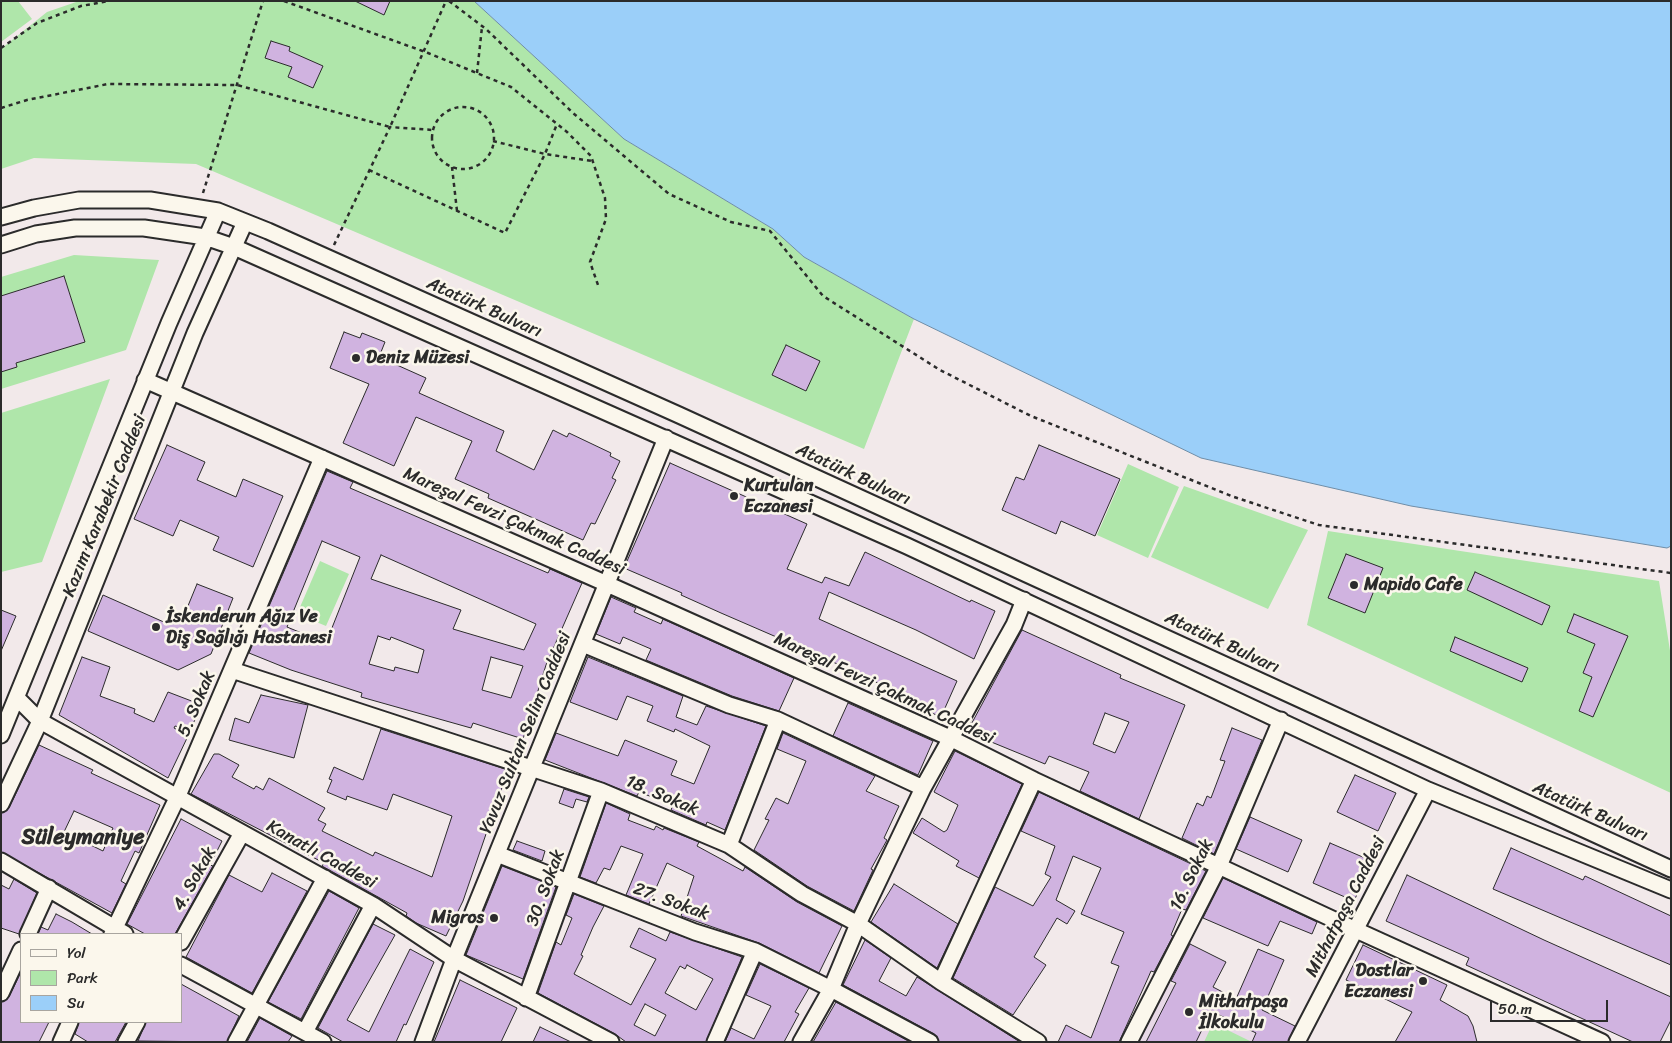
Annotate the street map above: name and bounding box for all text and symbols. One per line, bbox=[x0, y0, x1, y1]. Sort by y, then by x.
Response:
street label: Atatürk Bulvarı bbox=[423, 273, 545, 343]
place label: Deniz Müzesi bbox=[366, 347, 469, 369]
marker: Deniz Müzesi bbox=[350, 352, 362, 364]
street label: Kazım Karabekir Caddesi bbox=[59, 412, 151, 600]
street label: Atatürk Bulvarı bbox=[792, 439, 914, 511]
street label: Mareşal Fevzi Çakmak Caddesi bbox=[400, 463, 628, 581]
place label: Kurtulan Eczanesi bbox=[744, 475, 813, 518]
marker: Kurtulan Eczanesi bbox=[728, 490, 740, 502]
place label: Mapido Cafe bbox=[1364, 574, 1463, 596]
marker: Mapido Cafe bbox=[1348, 579, 1360, 591]
place label: İskenderun Ağız Ve Diş Sağlığı Hastanesi bbox=[166, 606, 332, 649]
street label: Atatürk Bulvarı bbox=[1161, 607, 1283, 679]
marker: İskenderun Ağız Ve Diş Sağlığı Hastanesi bbox=[150, 621, 162, 633]
street label: Mareşal Fevzi Çakmak Caddesi bbox=[770, 628, 998, 750]
street label: Yavuz Sultan Selim Caddesi bbox=[476, 629, 576, 837]
street label: 5. Sokak bbox=[173, 668, 221, 740]
street label: 18. Sokak bbox=[622, 771, 702, 821]
street label: Atatürk Bulvarı bbox=[1529, 777, 1651, 847]
street label: Kanatlı Caddesi bbox=[262, 816, 380, 894]
district label: Süleymaniye bbox=[21, 825, 145, 851]
street label: Mithatpaşa Caddesi bbox=[1301, 833, 1391, 981]
street label: 16. Sokak bbox=[1165, 836, 1219, 914]
street label: 4. Sokak bbox=[169, 843, 221, 915]
street label: 30. Sokak bbox=[522, 847, 570, 929]
street label: 27. Sokak bbox=[630, 878, 712, 926]
place label: Migros bbox=[431, 907, 484, 929]
marker: Migros bbox=[488, 912, 500, 924]
legend bbox=[20, 933, 182, 1023]
text: Yol bbox=[67, 940, 86, 966]
place label: Dostlar Eczanesi bbox=[1344, 960, 1413, 1002]
text: Park bbox=[67, 965, 98, 991]
marker: Dostlar Eczanesi bbox=[1417, 975, 1429, 987]
text: Su bbox=[67, 990, 84, 1016]
scale bar bbox=[1492, 990, 1610, 1022]
place label: Mithatpaşa İlkokulu bbox=[1199, 991, 1288, 1034]
text: 50 m bbox=[1498, 996, 1532, 1022]
marker: Mithatpaşa İlkokulu bbox=[1183, 1006, 1195, 1018]

